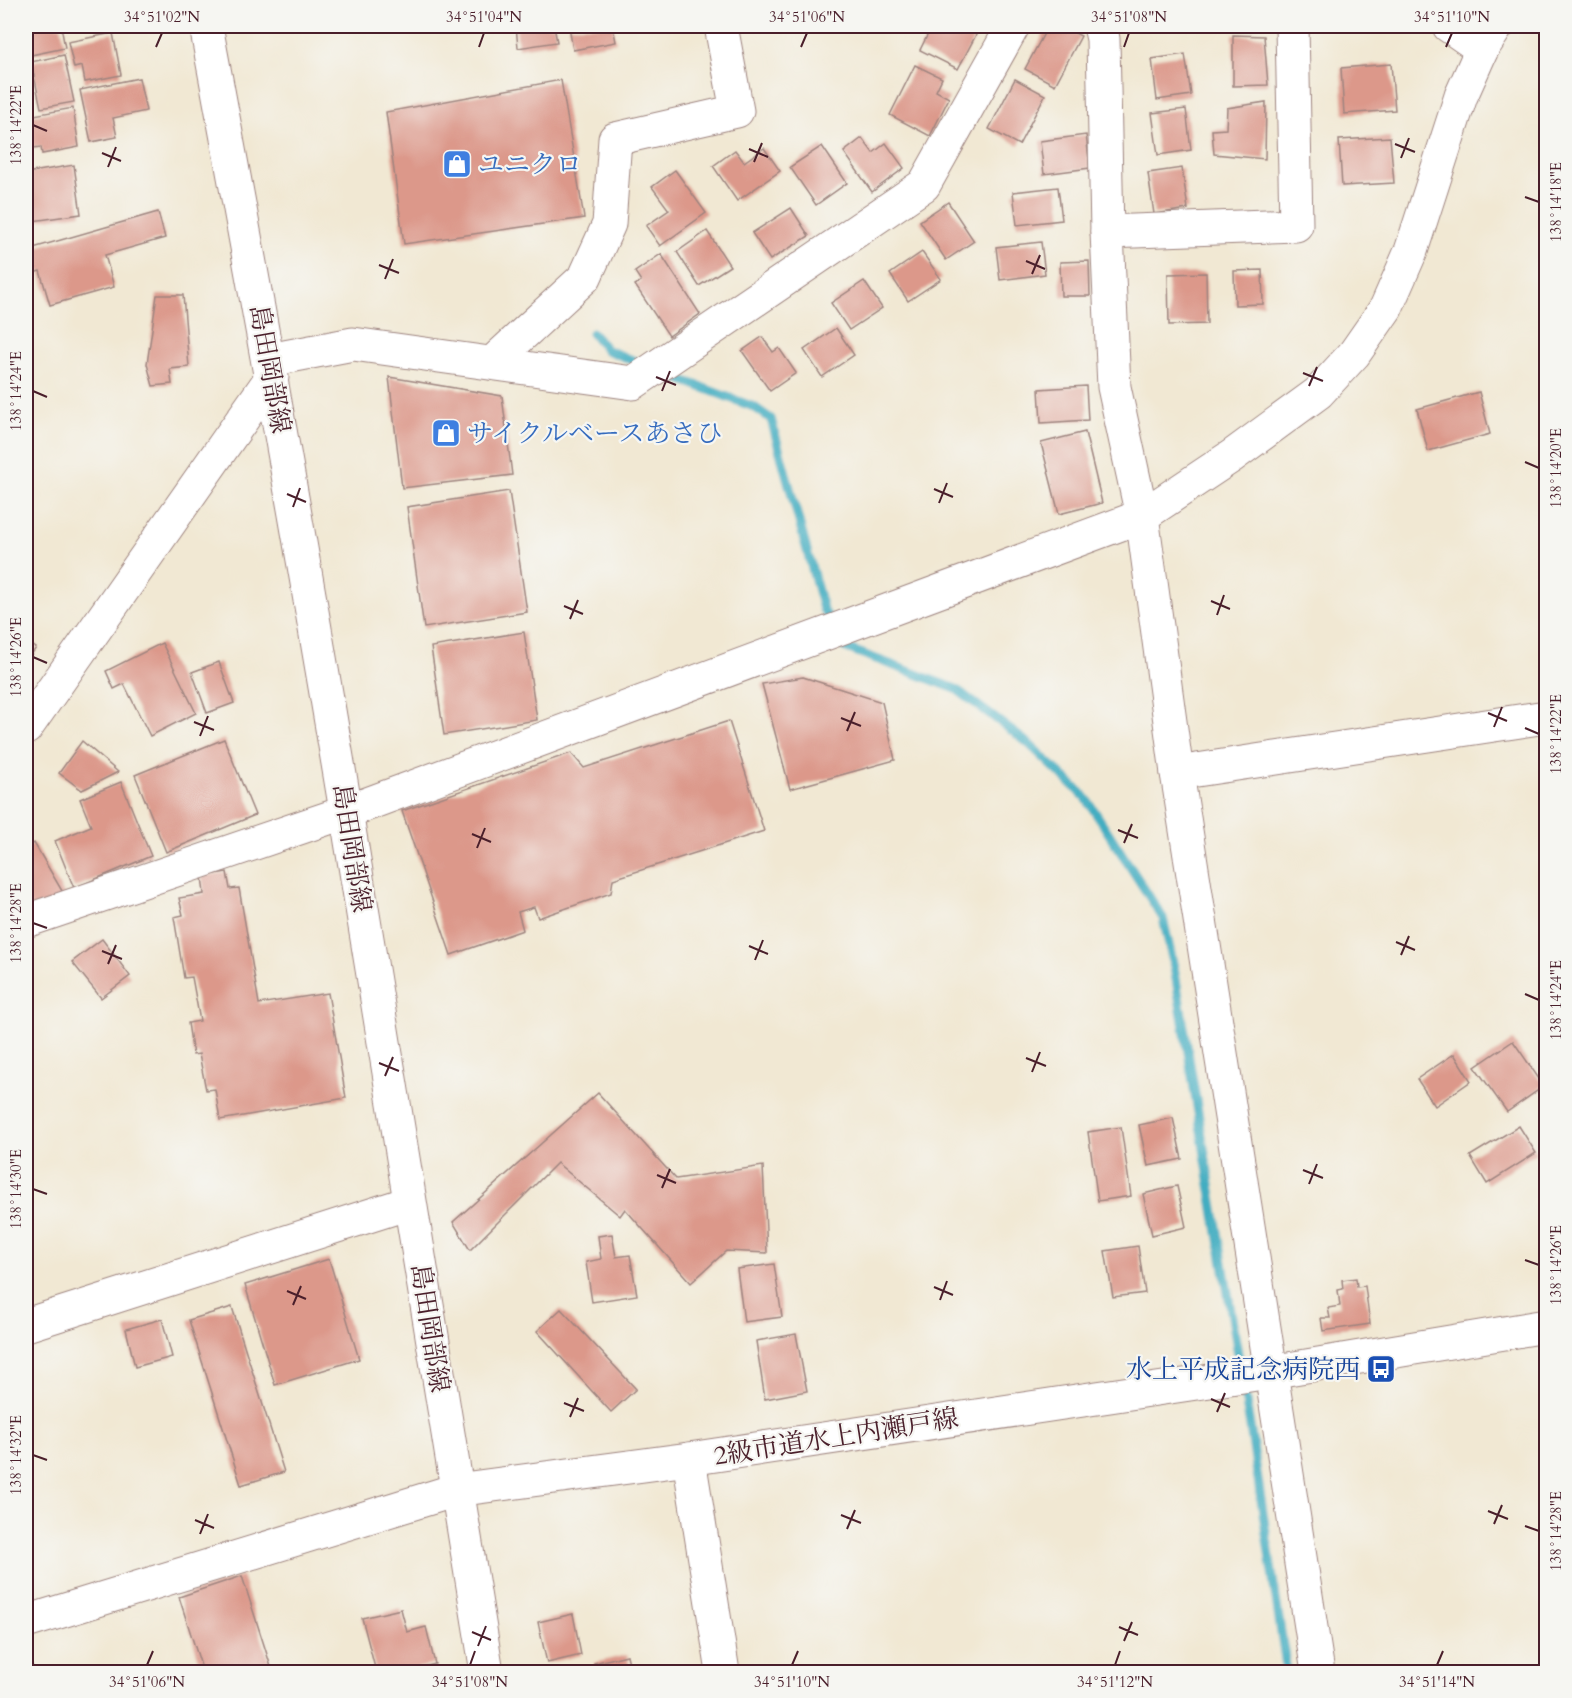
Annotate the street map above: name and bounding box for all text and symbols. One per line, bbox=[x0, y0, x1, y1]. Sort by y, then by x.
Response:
text: 34°51'02"N bbox=[124, 7, 200, 27]
text: 34°51'04"N bbox=[446, 7, 522, 27]
text: 34°51'06"N bbox=[769, 7, 845, 27]
text: 34°51'08"N bbox=[1091, 7, 1167, 27]
text: 34°51'10"N bbox=[1414, 7, 1490, 27]
text: 138°14'22"E bbox=[6, 85, 26, 165]
place label: ユニクロ bbox=[478, 147, 582, 182]
shop icon: ユニクロ bbox=[441, 148, 473, 180]
text: 138°14'18"E bbox=[1546, 162, 1566, 242]
street label: 島田岡部線 bbox=[241, 302, 299, 436]
text: 138°14'24"E bbox=[6, 351, 26, 431]
place label: サイクルベースあさひ bbox=[467, 416, 723, 451]
shop icon: サイクルベースあさひ bbox=[430, 417, 462, 449]
text: 138°14'20"E bbox=[1546, 428, 1566, 508]
text: 138°14'26"E bbox=[6, 617, 26, 697]
text: 138°14'22"E bbox=[1546, 694, 1566, 774]
street label: 島田岡部線 bbox=[325, 781, 379, 915]
text: 138°14'28"E bbox=[6, 883, 26, 963]
text: 138°14'24"E bbox=[1546, 960, 1566, 1040]
text: 138°14'30"E bbox=[6, 1149, 26, 1229]
text: 138°14'26"E bbox=[1546, 1225, 1566, 1305]
street label: 島田岡部線 bbox=[403, 1261, 457, 1395]
place label: 水上平成記念病院西 bbox=[1126, 1352, 1360, 1387]
bus stop icon: 水上平成記念病院西 bbox=[1365, 1353, 1397, 1385]
street label: 2級市道水上内瀬戸線 bbox=[711, 1400, 961, 1474]
text: 138°14'32"E bbox=[6, 1415, 26, 1495]
text: 138°14'28"E bbox=[1546, 1491, 1566, 1571]
text: 34°51'06"N bbox=[109, 1672, 185, 1692]
text: 34°51'08"N bbox=[432, 1672, 508, 1692]
text: 34°51'10"N bbox=[754, 1672, 830, 1692]
text: 34°51'12"N bbox=[1077, 1672, 1153, 1692]
text: 34°51'14"N bbox=[1399, 1672, 1475, 1692]

